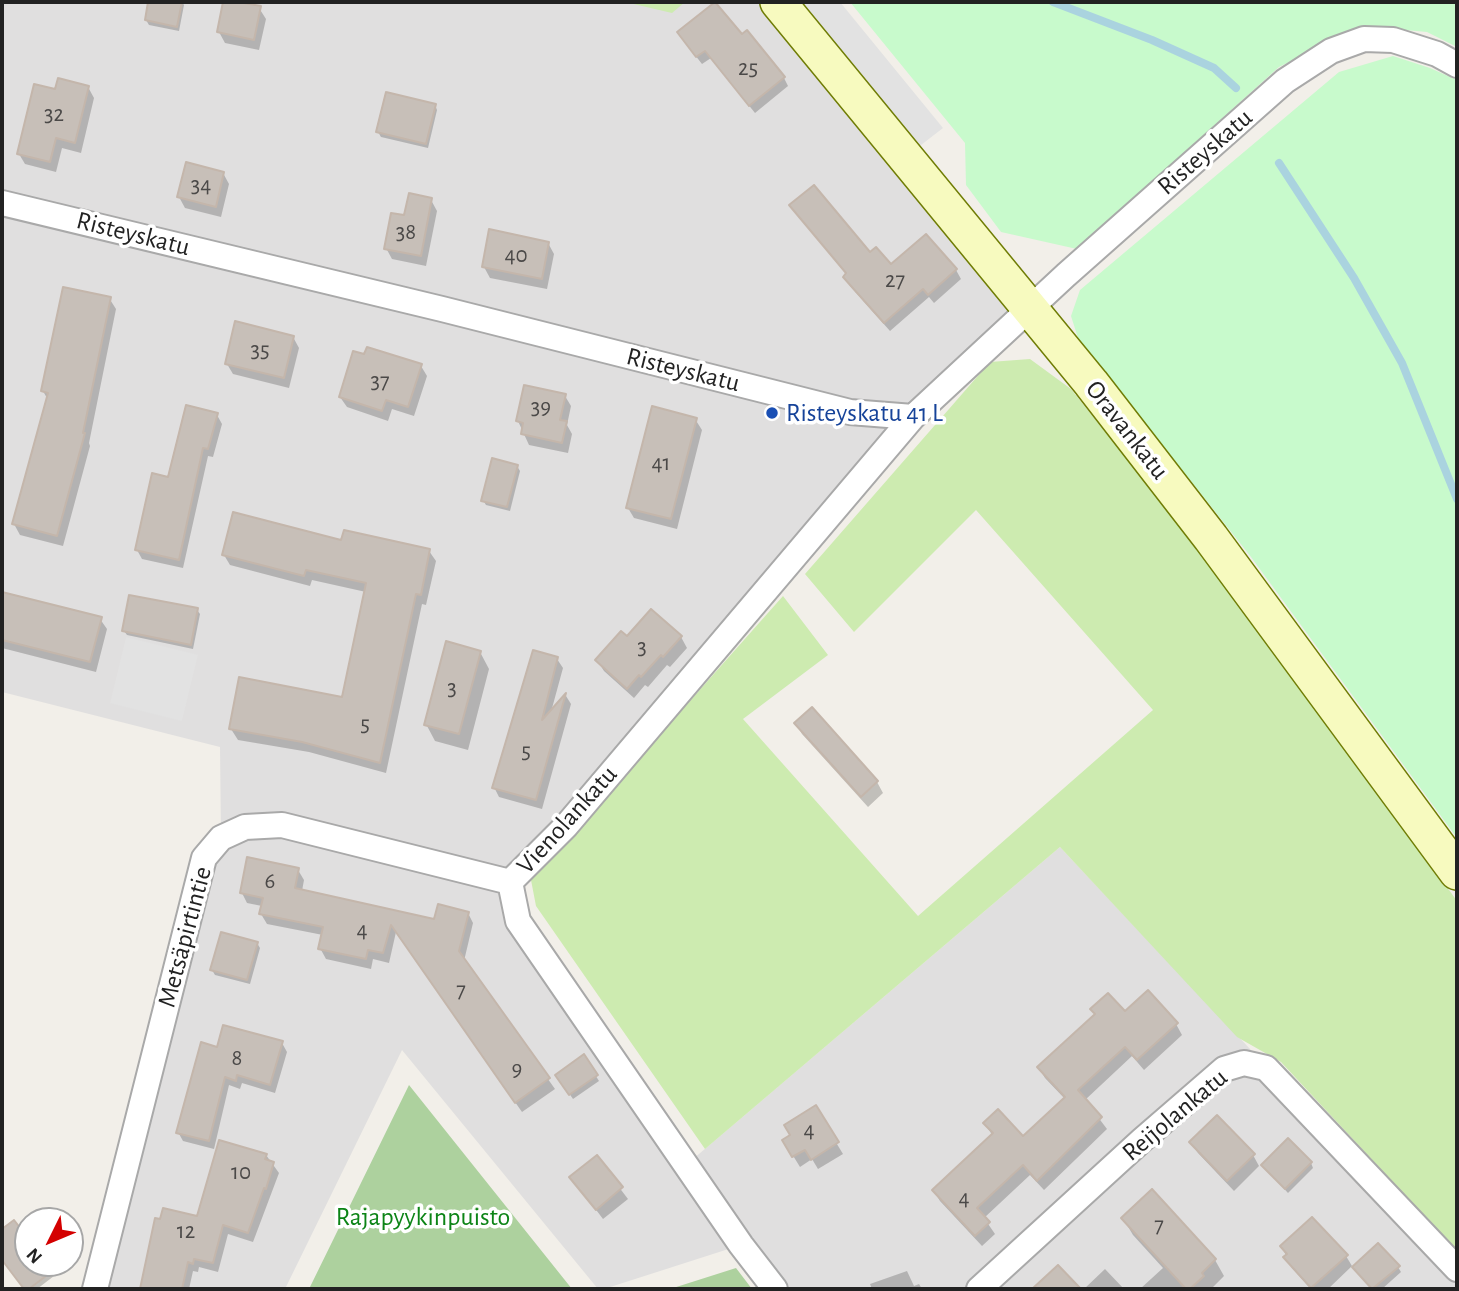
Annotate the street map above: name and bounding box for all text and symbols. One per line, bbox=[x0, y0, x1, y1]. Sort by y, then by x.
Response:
house number: 25 bbox=[738, 54, 758, 82]
house number: 32 bbox=[44, 100, 64, 128]
street label: Risteyskatu bbox=[1151, 102, 1259, 202]
house number: 34 bbox=[191, 171, 211, 199]
street label: Risteyskatu bbox=[73, 205, 193, 263]
house number: 38 bbox=[396, 218, 416, 246]
house number: 40 bbox=[504, 241, 528, 269]
house number: 27 bbox=[885, 266, 905, 294]
house number: 35 bbox=[250, 336, 270, 364]
street label: Risteyskatu bbox=[623, 341, 743, 399]
house number: 37 bbox=[370, 367, 390, 395]
street label: Oravankatu bbox=[1079, 374, 1175, 486]
house number: 39 bbox=[531, 393, 551, 421]
place label: Risteyskatu 41 L bbox=[786, 397, 943, 429]
marker: Risteyskatu 41 L bbox=[764, 405, 780, 421]
house number: 41 bbox=[652, 449, 670, 477]
house number: 3 bbox=[637, 633, 647, 661]
house number: 3 bbox=[447, 674, 457, 702]
house number: 5 bbox=[360, 710, 370, 738]
house number: 5 bbox=[521, 737, 531, 765]
street label: Vienolankatu bbox=[510, 759, 624, 881]
street label: Metsäpirtintie bbox=[151, 863, 219, 1011]
house number: 6 bbox=[265, 867, 275, 895]
house number: 4 bbox=[356, 916, 368, 944]
house number: 7 bbox=[456, 976, 466, 1004]
house number: 8 bbox=[232, 1044, 242, 1072]
house number: 9 bbox=[512, 1055, 522, 1083]
street label: Reijolankatu bbox=[1116, 1062, 1234, 1168]
house number: 4 bbox=[803, 1116, 815, 1144]
house number: 10 bbox=[231, 1158, 251, 1186]
house number: 4 bbox=[958, 1184, 970, 1212]
park label: Rajapyykinpuisto bbox=[336, 1201, 510, 1233]
north arrow bbox=[14, 1207, 84, 1277]
house number: 7 bbox=[1154, 1211, 1164, 1239]
house number: 12 bbox=[177, 1217, 195, 1245]
text: N bbox=[23, 1244, 46, 1267]

